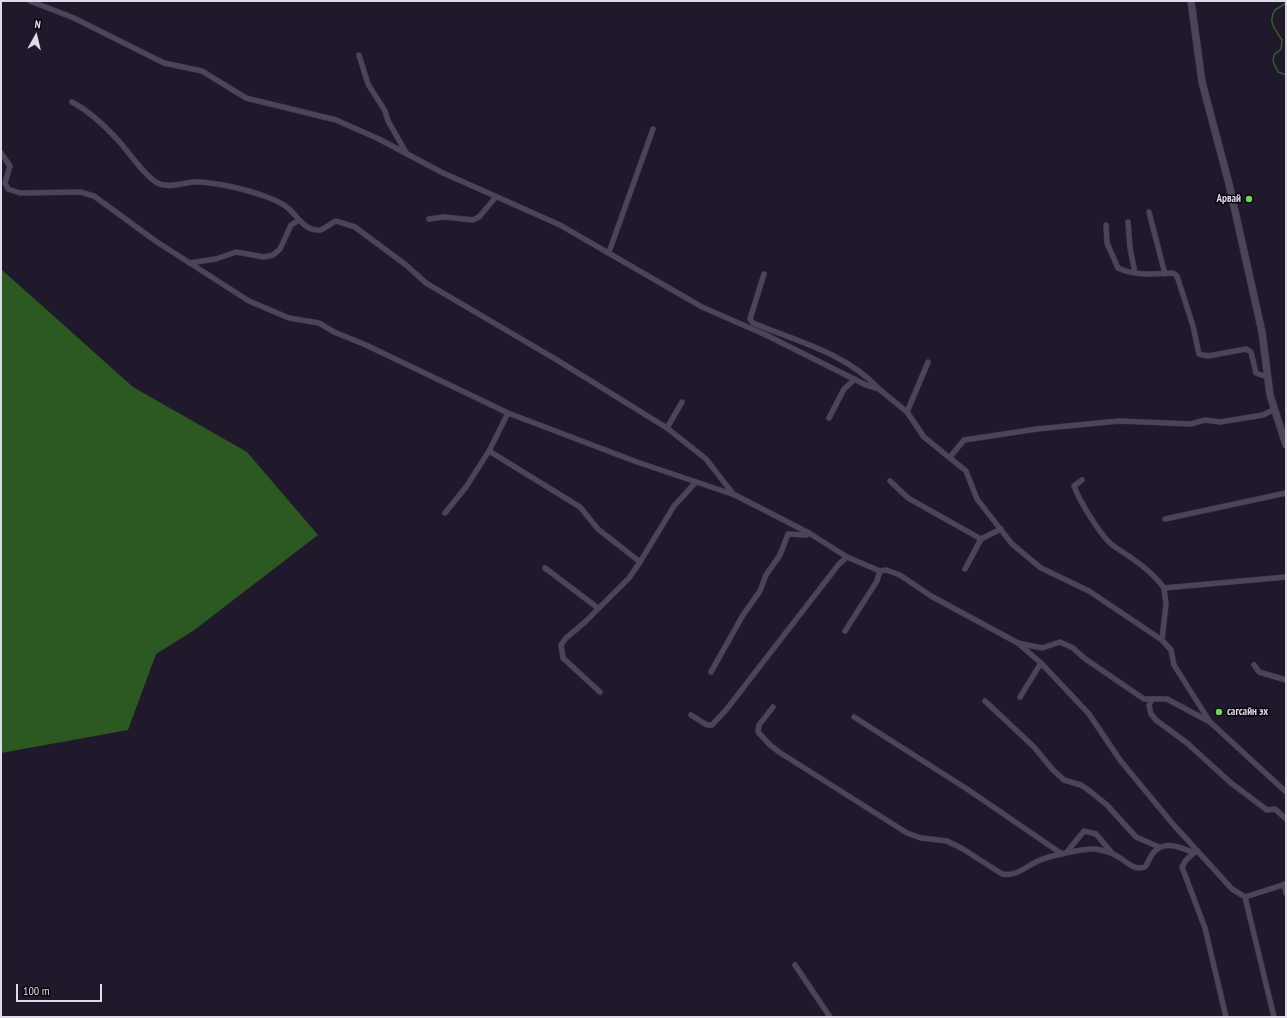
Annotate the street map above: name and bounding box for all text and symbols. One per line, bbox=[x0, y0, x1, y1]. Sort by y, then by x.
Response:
north arrow bbox=[16, 16, 56, 56]
text: N bbox=[34, 17, 42, 31]
place label: Арвай bbox=[1216, 192, 1241, 206]
marker: Арвай bbox=[1244, 194, 1254, 204]
place label: сагсайн эх bbox=[1227, 705, 1268, 719]
marker: сагсайн эх bbox=[1214, 707, 1224, 717]
scale bar bbox=[18, 976, 104, 1002]
text: 100 m bbox=[23, 983, 50, 998]

